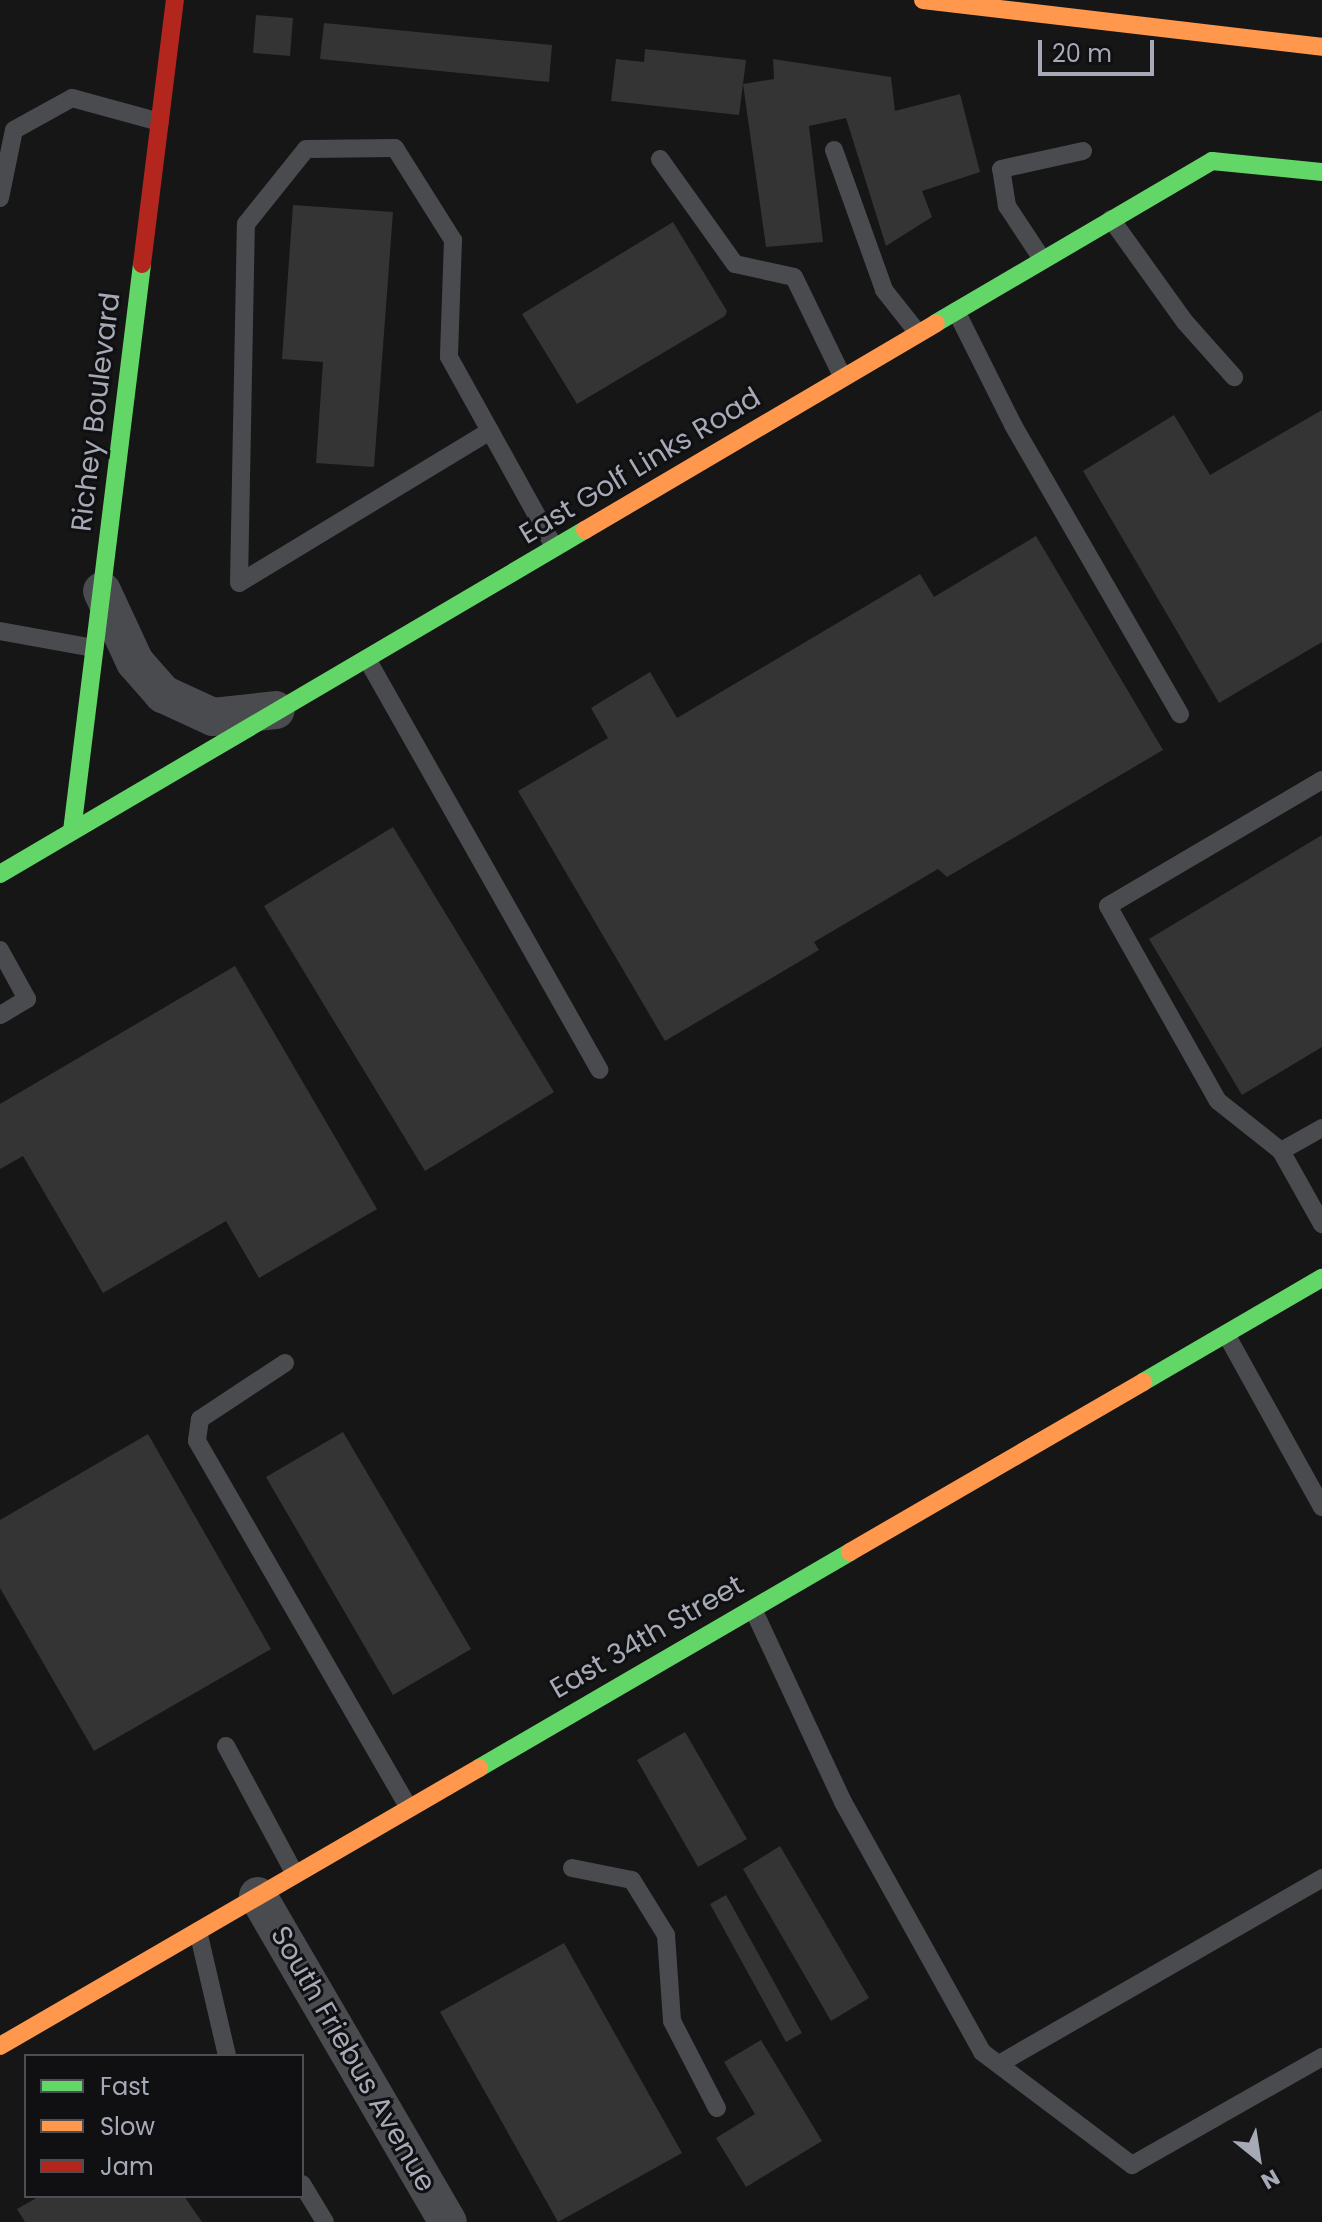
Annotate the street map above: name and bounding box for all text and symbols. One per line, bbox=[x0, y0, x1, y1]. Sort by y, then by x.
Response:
scale bar bbox=[1042, 24, 1158, 74]
text: 20 m bbox=[1052, 37, 1112, 70]
street label: Richey Boulevard bbox=[65, 291, 127, 533]
street label: East Golf Links Road bbox=[513, 381, 767, 551]
street label: East 34th Street bbox=[545, 1568, 749, 1706]
street label: South Friebus Avenue bbox=[263, 1920, 443, 2198]
legend bbox=[24, 2054, 304, 2198]
text: Fast bbox=[100, 2070, 150, 2103]
text: Slow bbox=[100, 2110, 155, 2143]
north arrow bbox=[1218, 2118, 1298, 2198]
text: Jam bbox=[100, 2150, 154, 2183]
text: N bbox=[1255, 2162, 1285, 2197]

